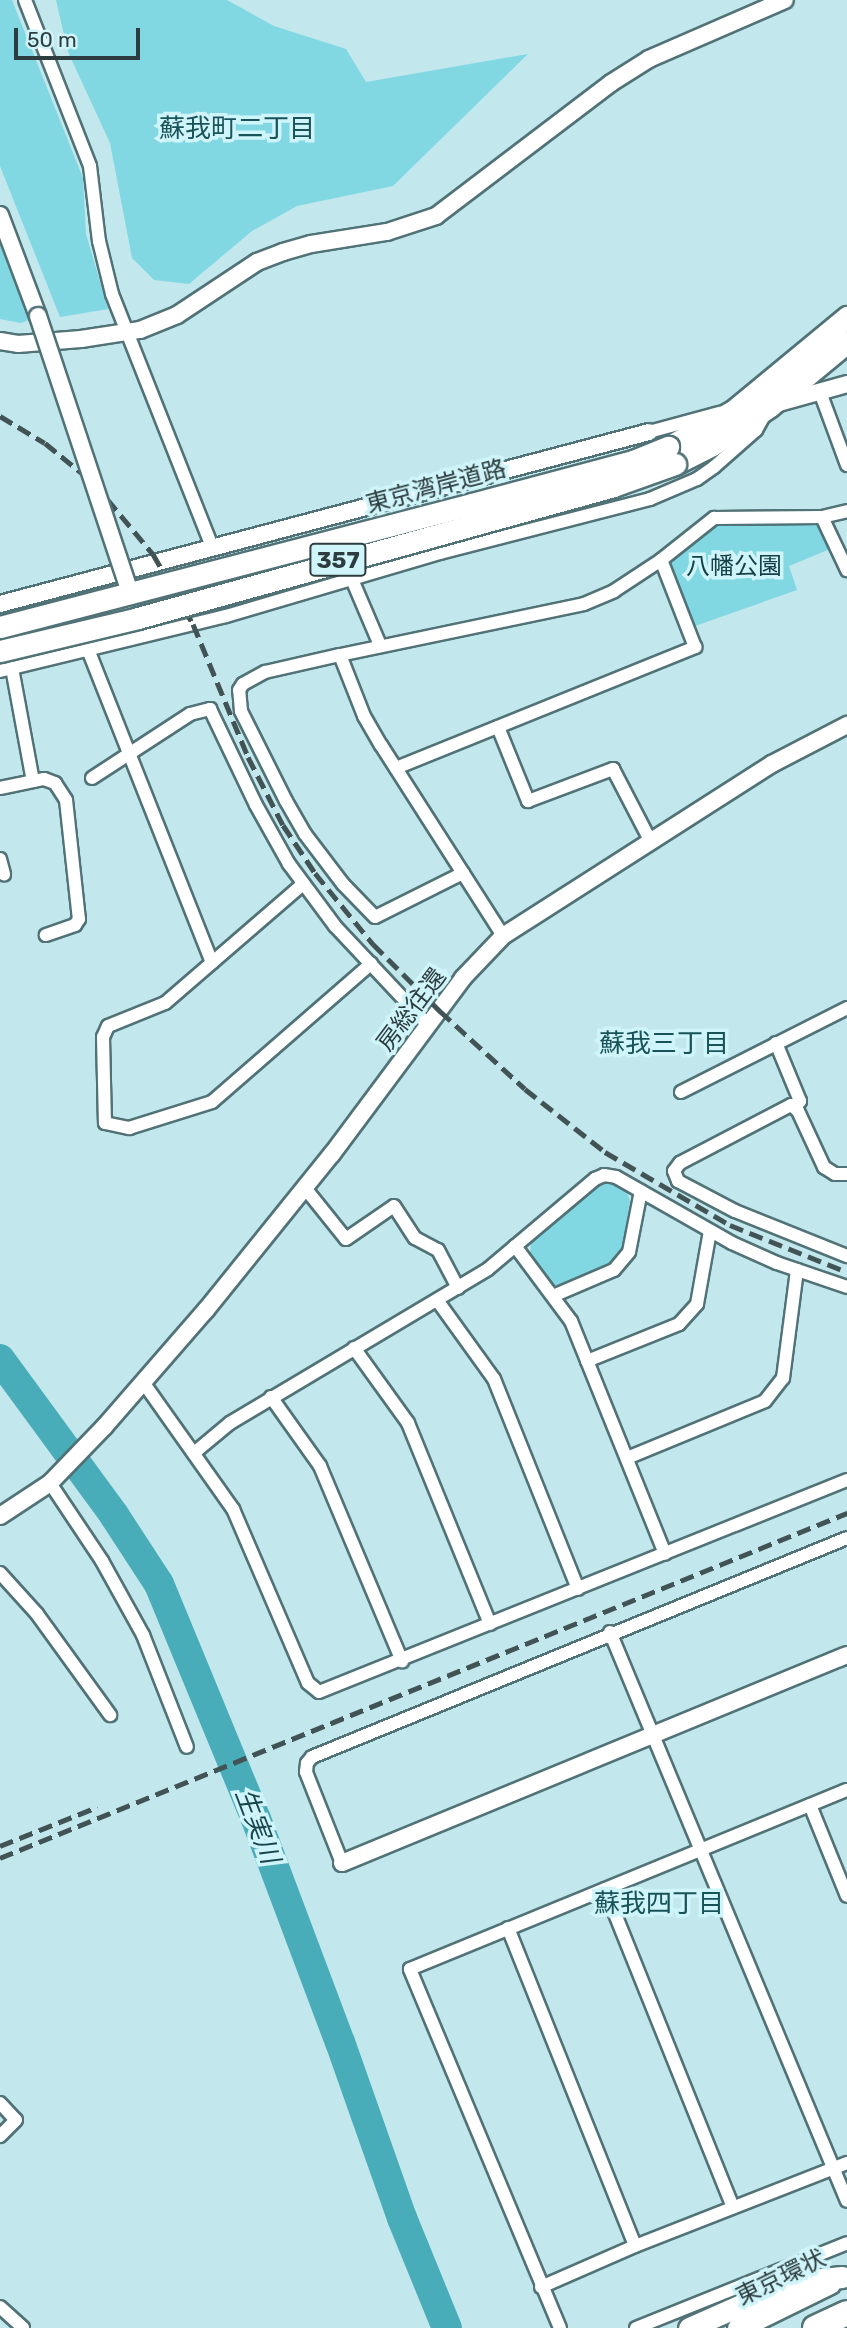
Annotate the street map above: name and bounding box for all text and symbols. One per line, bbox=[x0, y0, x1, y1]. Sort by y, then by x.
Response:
scale bar bbox=[18, 14, 144, 58]
text: 50 m bbox=[27, 27, 77, 52]
district label: 蘇我町二丁目 bbox=[159, 113, 315, 145]
street label: 東京湾岸道路 bbox=[363, 454, 509, 520]
road number: 357 bbox=[308, 540, 368, 580]
park label: 八幡公園 bbox=[686, 553, 782, 581]
street label: 房総往還 bbox=[372, 963, 452, 1057]
district label: 蘇我三丁目 bbox=[599, 1028, 729, 1060]
water label: 生実川 bbox=[228, 1784, 286, 1868]
district label: 蘇我四丁目 bbox=[594, 1888, 724, 1920]
street label: 東京環状 bbox=[732, 2244, 830, 2312]

